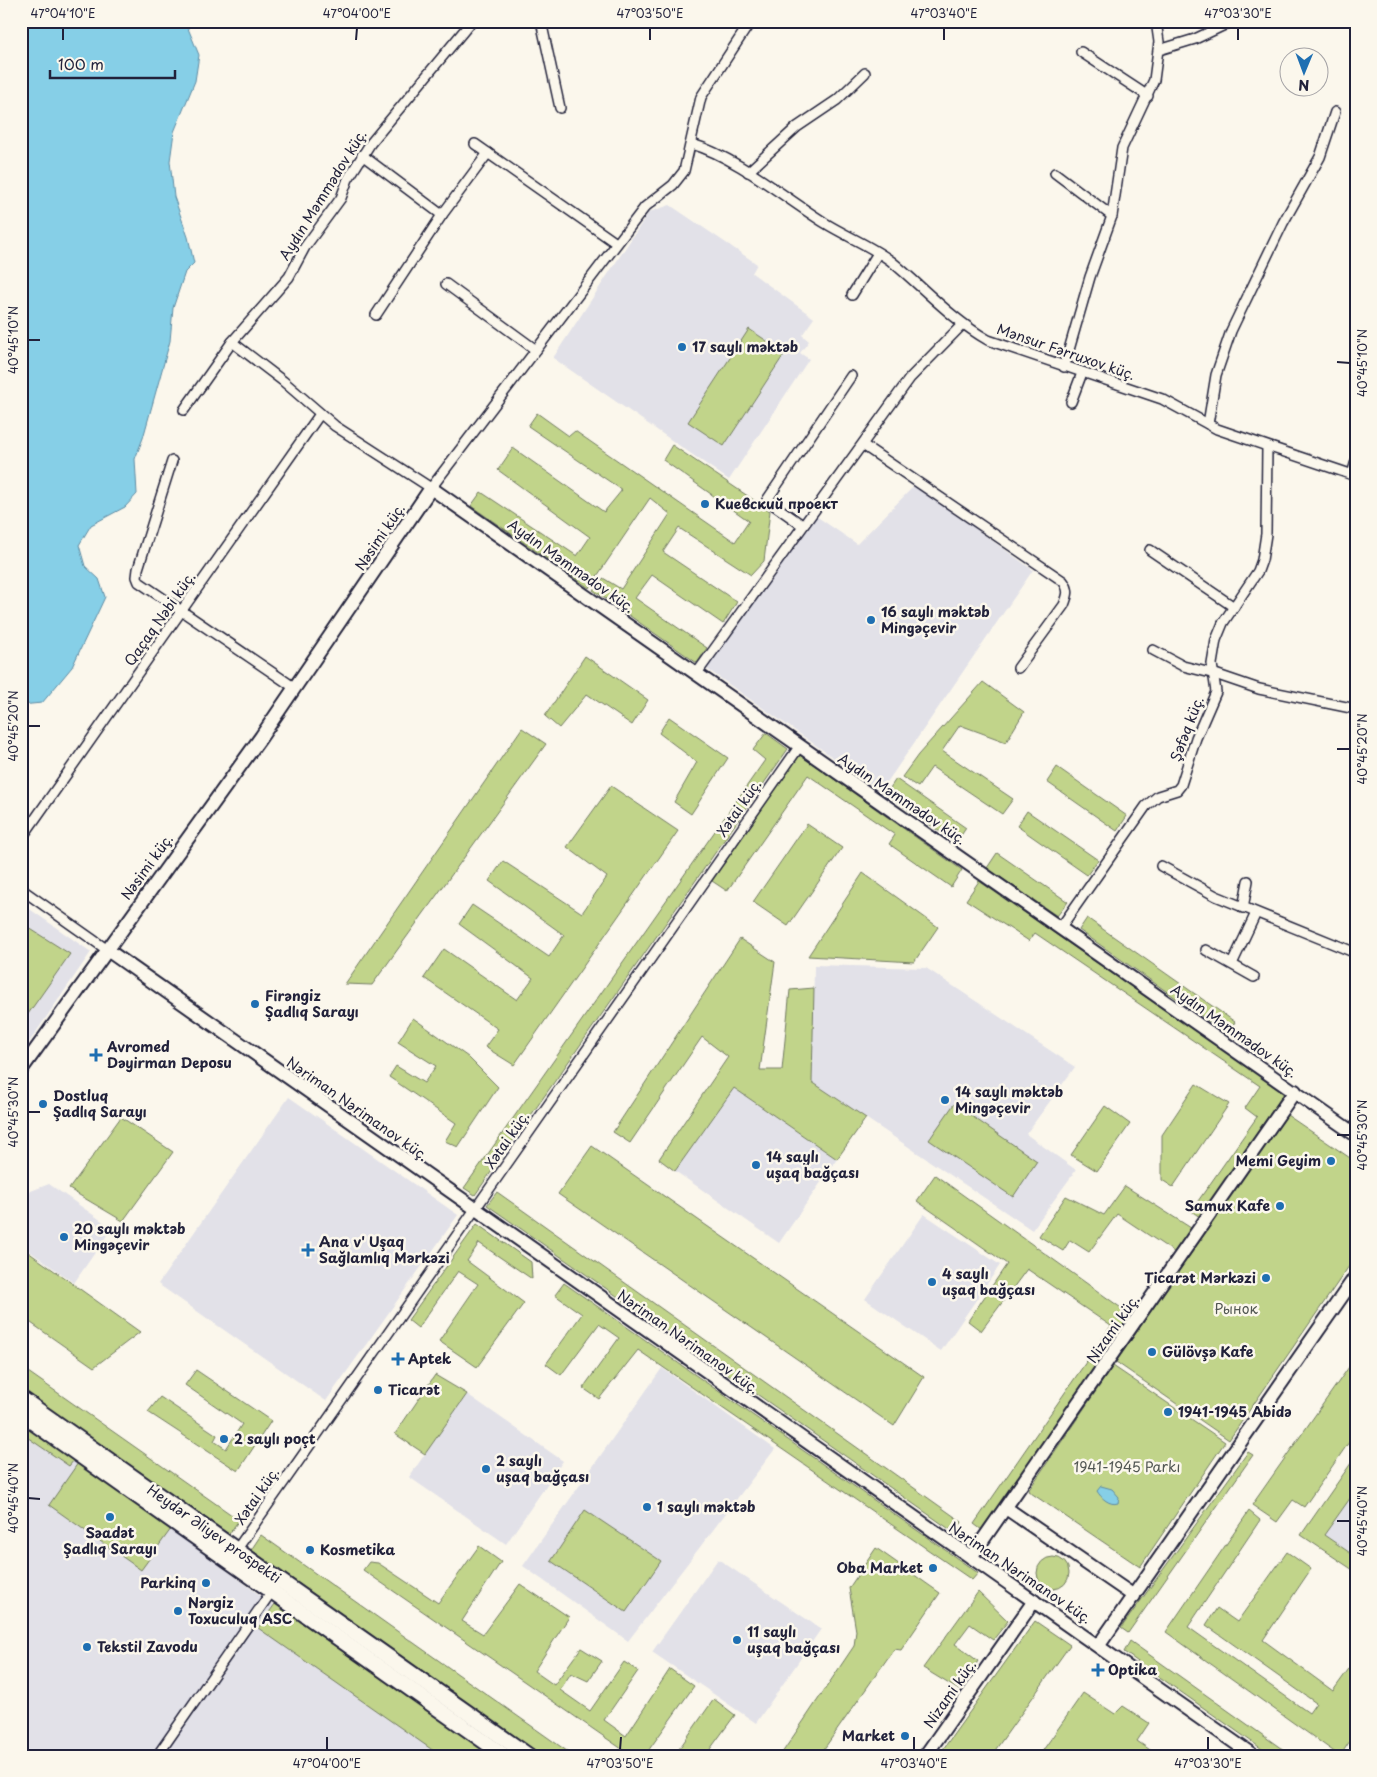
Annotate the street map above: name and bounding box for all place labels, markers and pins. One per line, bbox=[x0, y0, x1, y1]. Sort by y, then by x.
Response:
place label: 17 saylı məktəb bbox=[692, 336, 798, 357]
marker: 17 saylı məktəb bbox=[676, 341, 688, 353]
place label: Киевский проект bbox=[715, 493, 839, 514]
marker: Киевский проект bbox=[699, 498, 711, 510]
place label: 16 saylı məktəb Mingəçevir bbox=[881, 601, 990, 638]
marker: 16 saylı məktəb Mingəçevir bbox=[865, 614, 877, 626]
place label: Firəngiz Şadlıq Sarayı bbox=[265, 985, 359, 1022]
marker: Firəngiz Şadlıq Sarayı bbox=[249, 998, 261, 1010]
place label: Avromed Dəyirman Deposu bbox=[106, 1036, 232, 1073]
marker: Avromed Dəyirman Deposu bbox=[89, 1048, 103, 1062]
place label: 14 saylı məktəb Mingəçevir bbox=[955, 1081, 1063, 1118]
place label: Dostluq Şadlıq Sarayı bbox=[53, 1085, 147, 1122]
marker: 14 saylı məktəb Mingəçevir bbox=[939, 1094, 951, 1106]
marker: Dostluq Şadlıq Sarayı bbox=[37, 1098, 49, 1110]
place label: 14 saylı uşaq bağçası bbox=[766, 1146, 859, 1183]
place label: Memi Geyim bbox=[1236, 1150, 1321, 1171]
marker: Memi Geyim bbox=[1325, 1155, 1337, 1167]
marker: 14 saylı uşaq bağçası bbox=[750, 1159, 762, 1171]
place label: Samux Kafe bbox=[1185, 1195, 1270, 1216]
marker: Samux Kafe bbox=[1274, 1200, 1286, 1212]
place label: 20 saylı məktəb Mingəçevir bbox=[74, 1218, 185, 1255]
marker: 20 saylı məktəb Mingəçevir bbox=[58, 1231, 70, 1243]
place label: Ana v' Uşaq Sağlamlıq Mərkəzi bbox=[319, 1231, 450, 1268]
marker: Ana v' Uşaq Sağlamlıq Mərkəzi bbox=[301, 1243, 315, 1257]
place label: 4 saylı uşaq bağçası bbox=[942, 1263, 1035, 1300]
place label: Ticarət Mərkəzi bbox=[1144, 1267, 1256, 1288]
marker: Ticarət Mərkəzi bbox=[1260, 1272, 1272, 1284]
marker: 4 saylı uşaq bağçası bbox=[926, 1276, 938, 1288]
place label: Gülövşə Kafe bbox=[1162, 1341, 1254, 1362]
marker: Gülövşə Kafe bbox=[1146, 1346, 1158, 1358]
place label: Aptek bbox=[408, 1348, 452, 1369]
marker: Aptek bbox=[392, 1353, 404, 1365]
place label: Ticarət bbox=[388, 1379, 440, 1400]
marker: Ticarət bbox=[372, 1384, 384, 1396]
place label: 1941-1945 Abidə bbox=[1178, 1401, 1292, 1422]
marker: 1941-1945 Abidə bbox=[1162, 1406, 1174, 1418]
place label: 2 saylı poçt bbox=[234, 1428, 316, 1449]
marker: 2 saylı poçt bbox=[218, 1433, 230, 1445]
place label: 2 saylı uşaq bağçası bbox=[496, 1450, 589, 1487]
marker: 2 saylı uşaq bağçası bbox=[480, 1463, 492, 1475]
place label: 1 saylı məktəb bbox=[657, 1496, 755, 1517]
marker: 1 saylı məktəb bbox=[641, 1501, 653, 1513]
marker: Səadət Şadlıq Sarayı bbox=[104, 1511, 116, 1523]
place label: Səadət Şadlıq Sarayı bbox=[63, 1522, 157, 1559]
place label: Kosmetika bbox=[320, 1539, 396, 1560]
marker: Kosmetika bbox=[304, 1544, 316, 1556]
place label: Oba Market bbox=[836, 1557, 923, 1578]
marker: Oba Market bbox=[927, 1562, 939, 1574]
place label: Parkinq bbox=[140, 1572, 196, 1593]
marker: Parkinq bbox=[200, 1577, 212, 1589]
place label: Nərgiz Toxuculuq ASC bbox=[188, 1592, 292, 1629]
marker: Nərgiz Toxuculuq ASC bbox=[172, 1605, 184, 1617]
place label: 11 saylı uşaq bağçası bbox=[747, 1621, 840, 1658]
marker: 11 saylı uşaq bağçası bbox=[731, 1634, 743, 1646]
place label: Tekstil Zavodu bbox=[97, 1636, 198, 1657]
marker: Tekstil Zavodu bbox=[81, 1641, 93, 1653]
place label: Optika bbox=[1108, 1659, 1157, 1680]
marker: Optika bbox=[1092, 1664, 1104, 1676]
place label: Market bbox=[842, 1725, 895, 1746]
marker: Market bbox=[899, 1730, 911, 1742]

